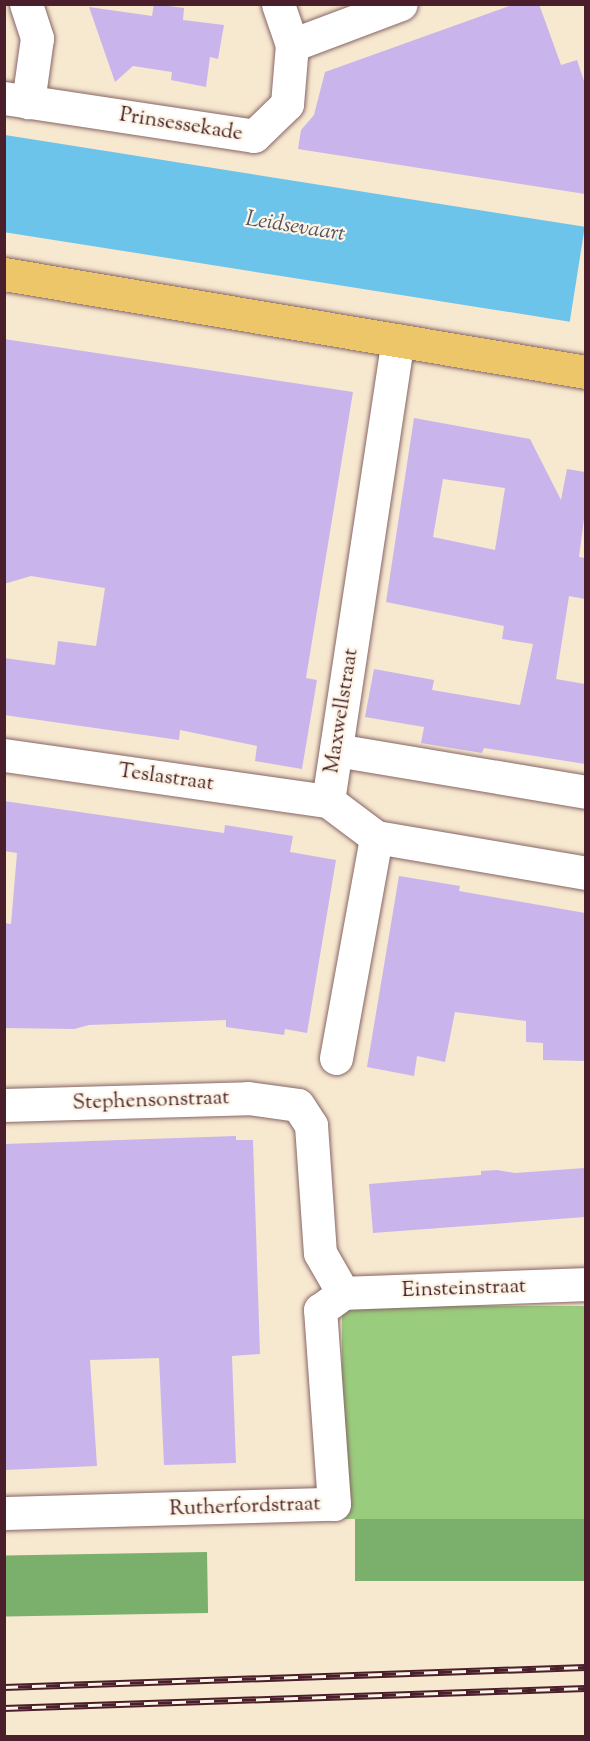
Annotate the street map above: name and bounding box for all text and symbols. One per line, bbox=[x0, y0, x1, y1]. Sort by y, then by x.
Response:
street label: Prinsessekade bbox=[118, 103, 244, 147]
water label: Leidsevaart bbox=[243, 207, 347, 249]
street label: Maxwellstraat bbox=[320, 647, 364, 775]
street label: Teslastraat bbox=[117, 759, 215, 797]
street label: Stephensonstraat bbox=[72, 1086, 230, 1116]
street label: Einsteinstraat bbox=[401, 1274, 527, 1304]
street label: Rutherfordstraat bbox=[169, 1492, 321, 1522]

